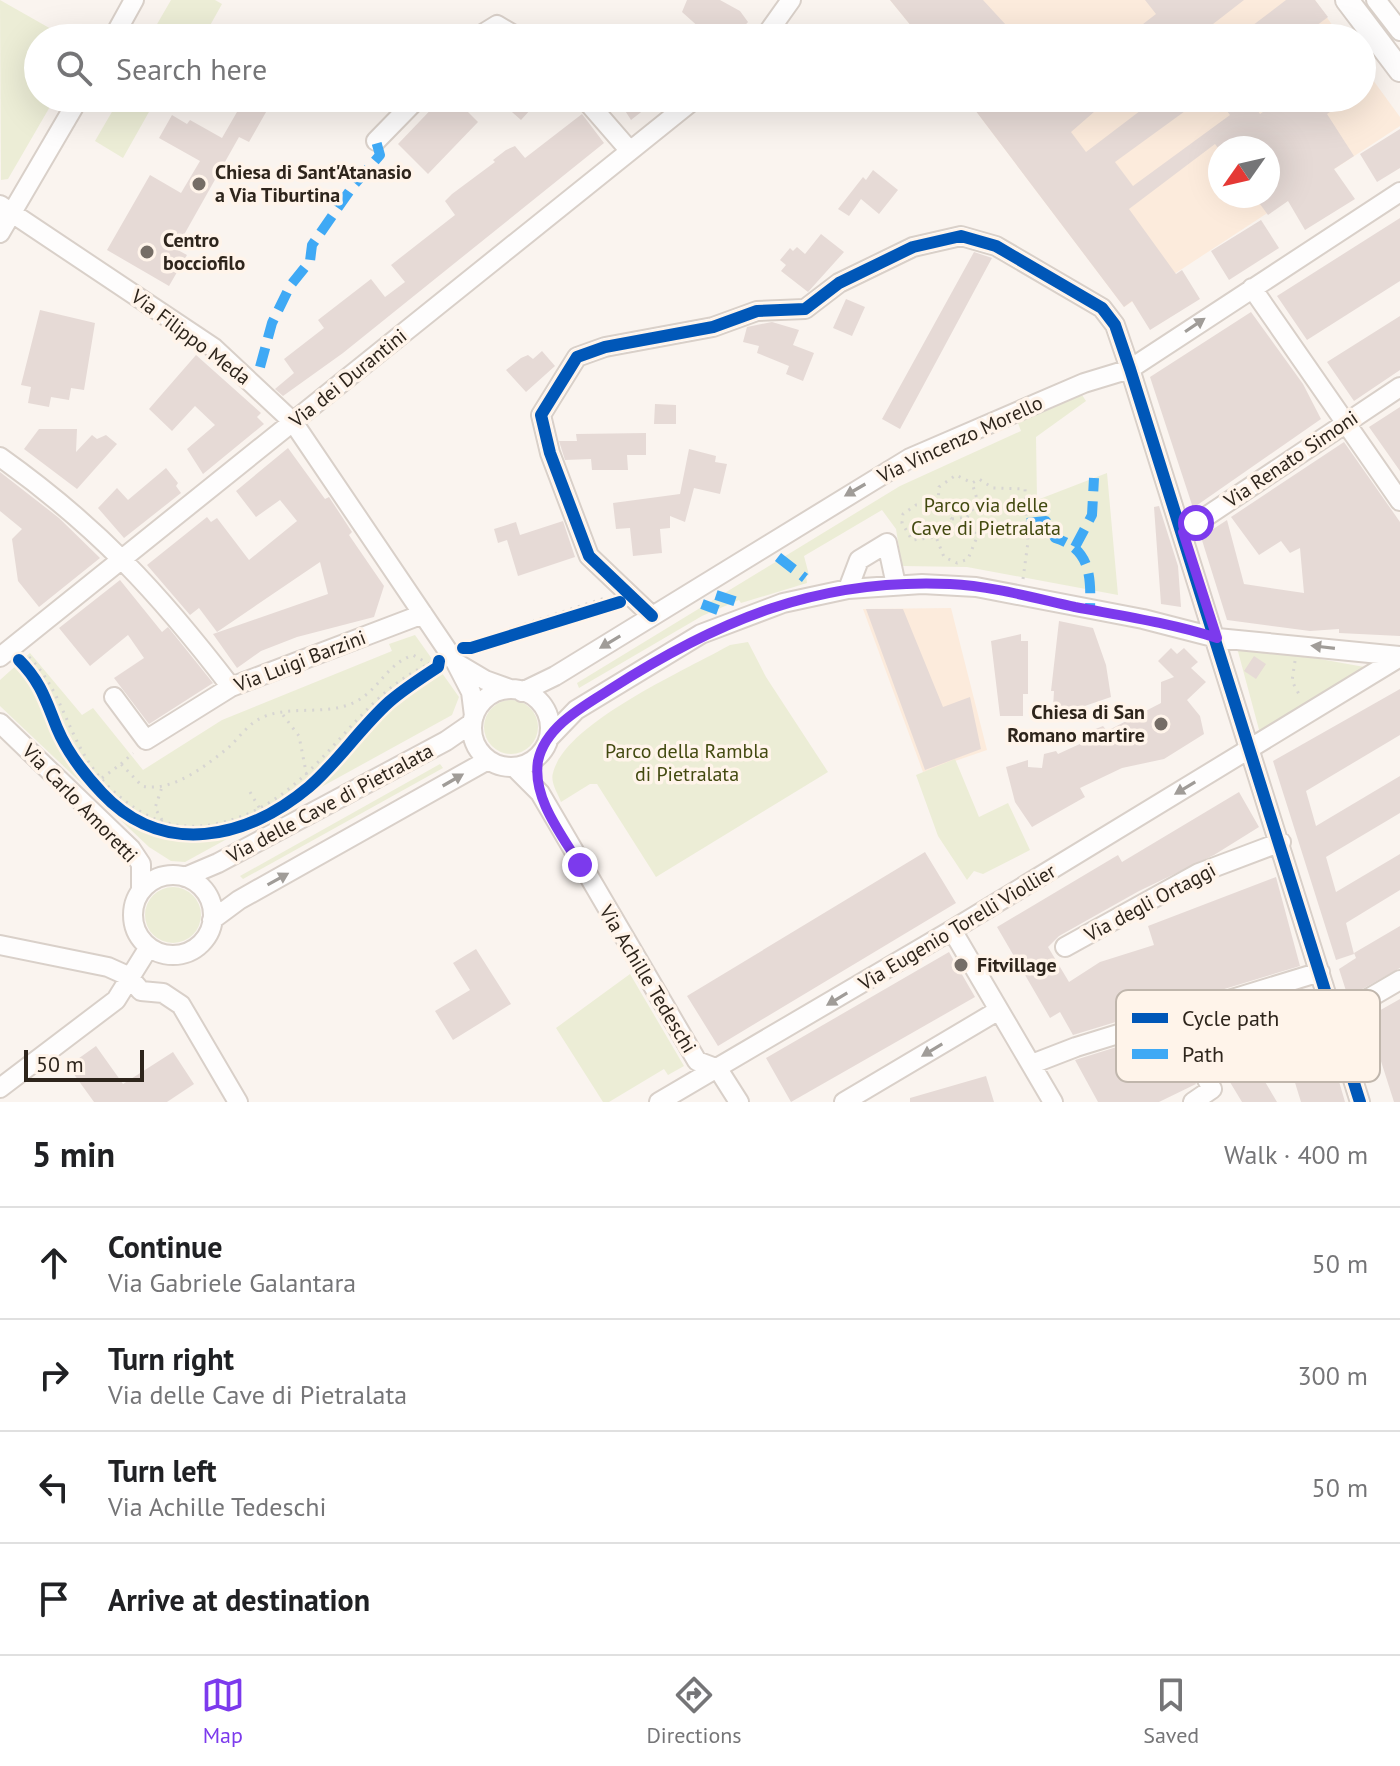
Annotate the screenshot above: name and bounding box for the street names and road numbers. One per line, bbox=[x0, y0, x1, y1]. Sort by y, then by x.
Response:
street label: Via Filippo Meda bbox=[125, 283, 256, 390]
street label: Via dei Durantini bbox=[283, 323, 412, 434]
street label: Via Vincenzo Morello bbox=[872, 389, 1047, 489]
street label: Via Renato Simoni bbox=[1218, 405, 1363, 514]
street label: Via Luigi Barzini bbox=[230, 624, 369, 698]
street label: Via Carlo Amoretti bbox=[16, 737, 143, 868]
street label: Via delle Cave di Pietralata bbox=[221, 738, 438, 869]
street label: Via degli Ortaggi bbox=[1079, 857, 1220, 948]
street label: Via Eugenio Torelli Viollier bbox=[853, 858, 1061, 997]
street label: Via Achille Tedeschi bbox=[593, 899, 702, 1058]

